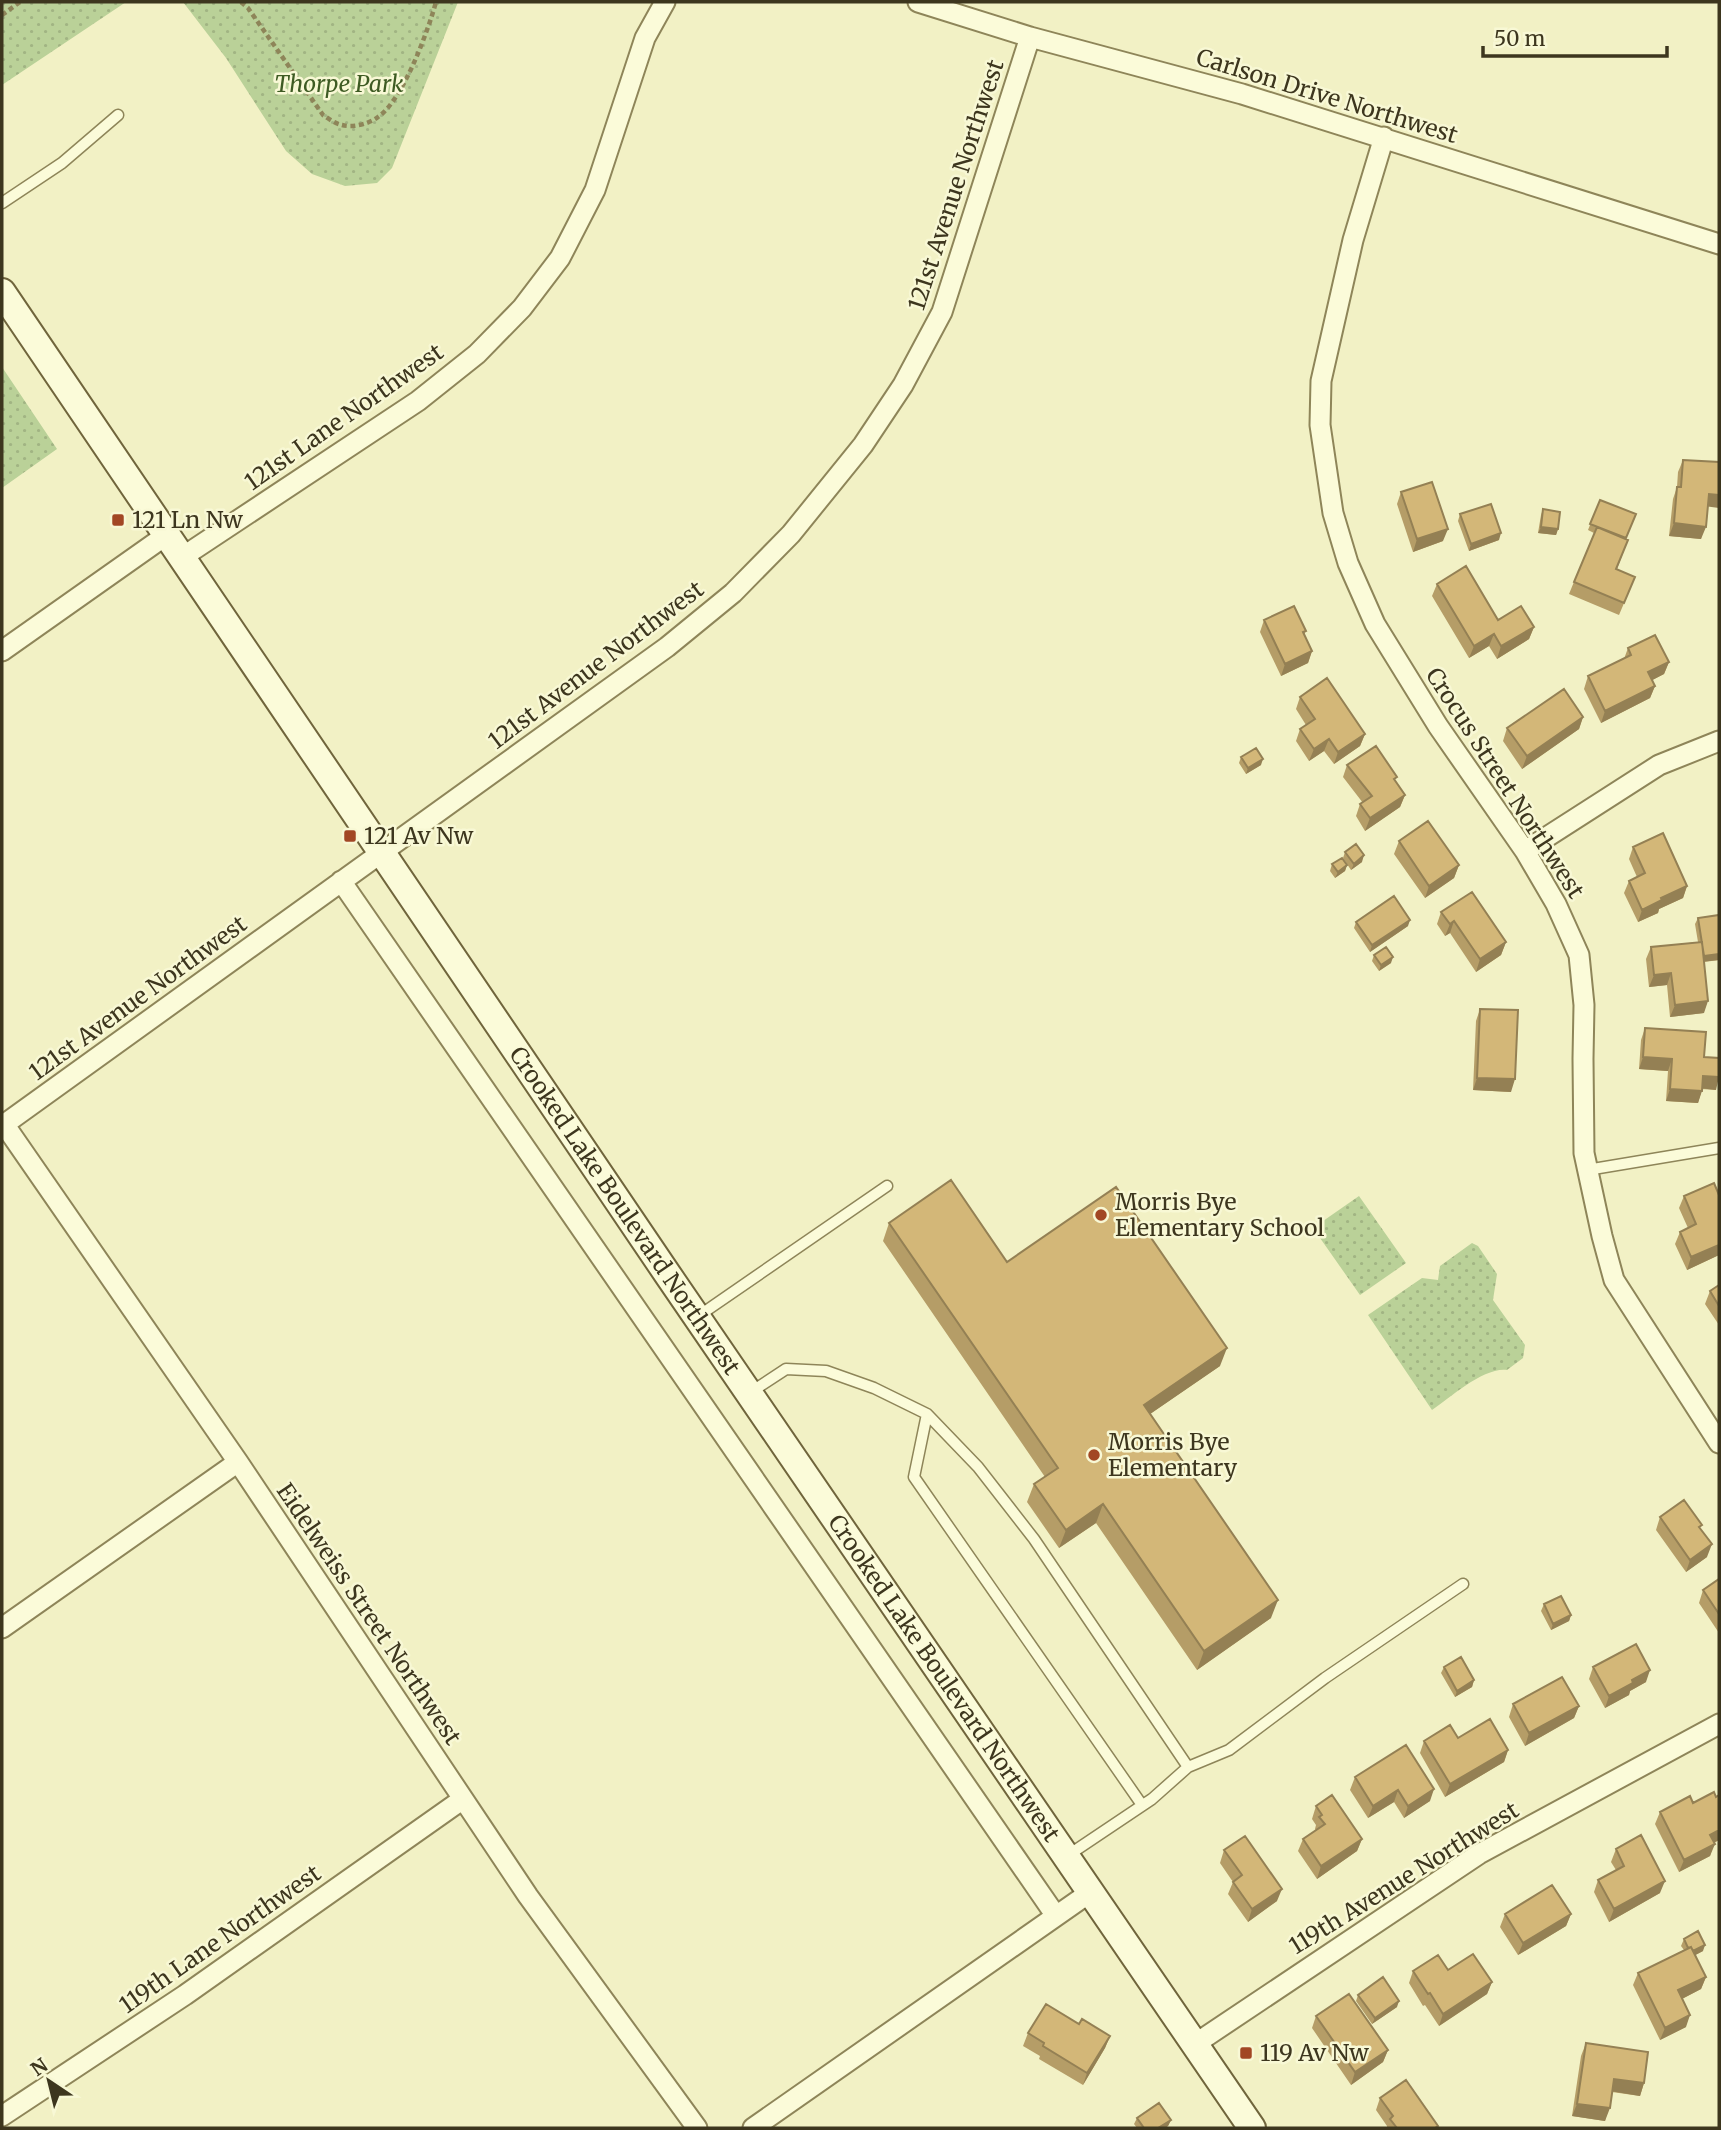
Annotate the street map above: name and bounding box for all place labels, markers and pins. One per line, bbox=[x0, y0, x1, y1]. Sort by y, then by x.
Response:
place label: 121 Ln Nw bbox=[132, 505, 243, 534]
marker: 121 Ln Nw bbox=[110, 512, 126, 528]
place label: 121 Av Nw bbox=[364, 821, 474, 850]
marker: 121 Av Nw bbox=[342, 828, 358, 844]
place label: Morris Bye Elementary School bbox=[1115, 1187, 1324, 1242]
marker: Morris Bye Elementary School bbox=[1093, 1207, 1109, 1223]
place label: Morris Bye Elementary bbox=[1108, 1427, 1238, 1482]
marker: Morris Bye Elementary bbox=[1086, 1447, 1102, 1463]
place label: 119 Av Nw bbox=[1260, 2038, 1369, 2067]
marker: 119 Av Nw bbox=[1238, 2045, 1254, 2061]

